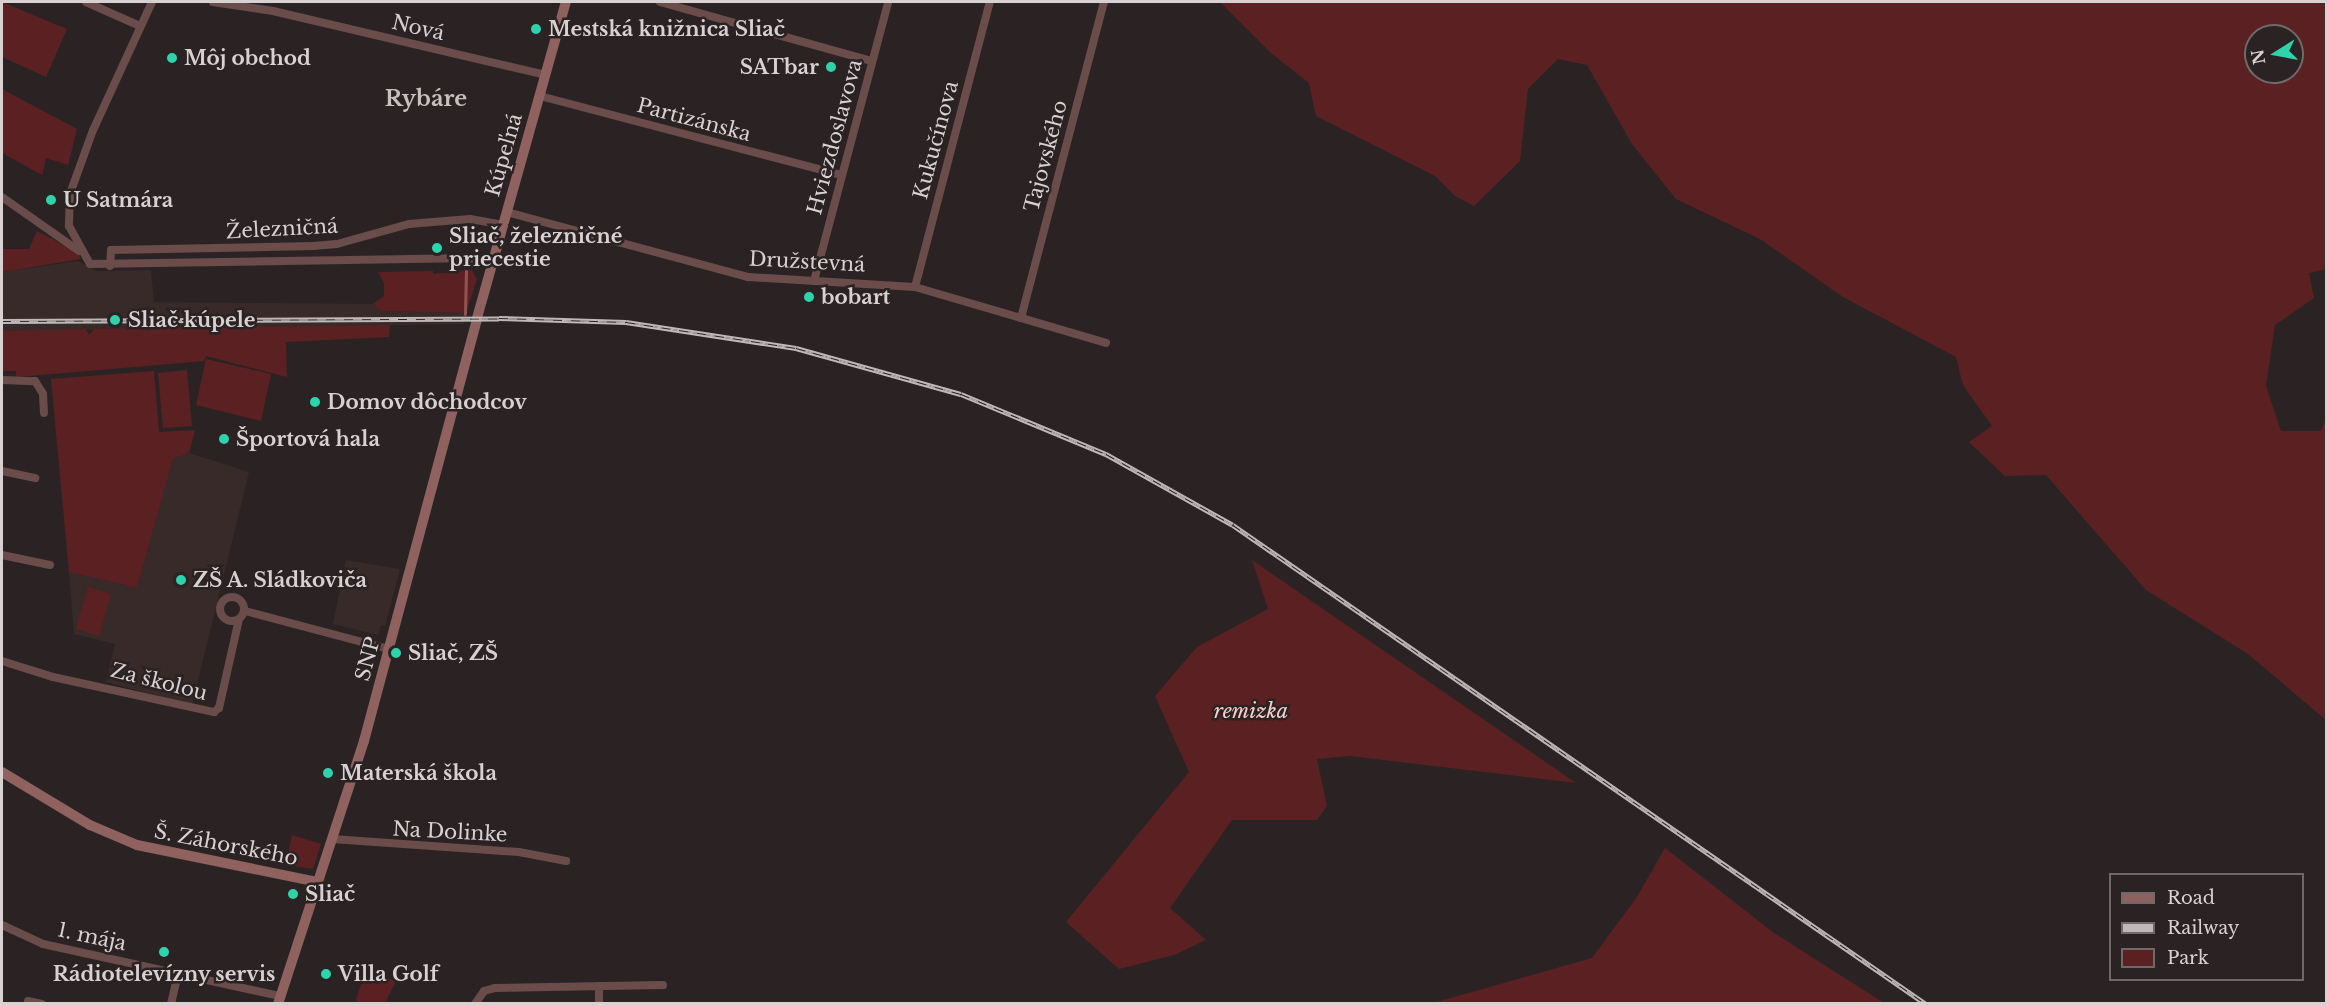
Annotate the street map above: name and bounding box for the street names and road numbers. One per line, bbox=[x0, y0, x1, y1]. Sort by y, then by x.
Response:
street label: Nová bbox=[389, 10, 447, 46]
street label: Hviezdoslavova bbox=[803, 57, 867, 217]
street label: Kukučínova bbox=[909, 78, 963, 202]
street label: Partizánska bbox=[634, 93, 754, 147]
street label: Tajovského bbox=[1020, 97, 1072, 215]
street label: Kúpeľná bbox=[481, 111, 527, 199]
street label: Železničná bbox=[225, 214, 339, 244]
street label: Družstevná bbox=[748, 247, 866, 277]
street label: SNP bbox=[351, 634, 385, 684]
street label: Za školou bbox=[108, 658, 210, 706]
street label: Na Dolinke bbox=[392, 817, 508, 847]
street label: Š. Záhorského bbox=[152, 819, 300, 871]
street label: 1. mája bbox=[55, 918, 129, 956]

